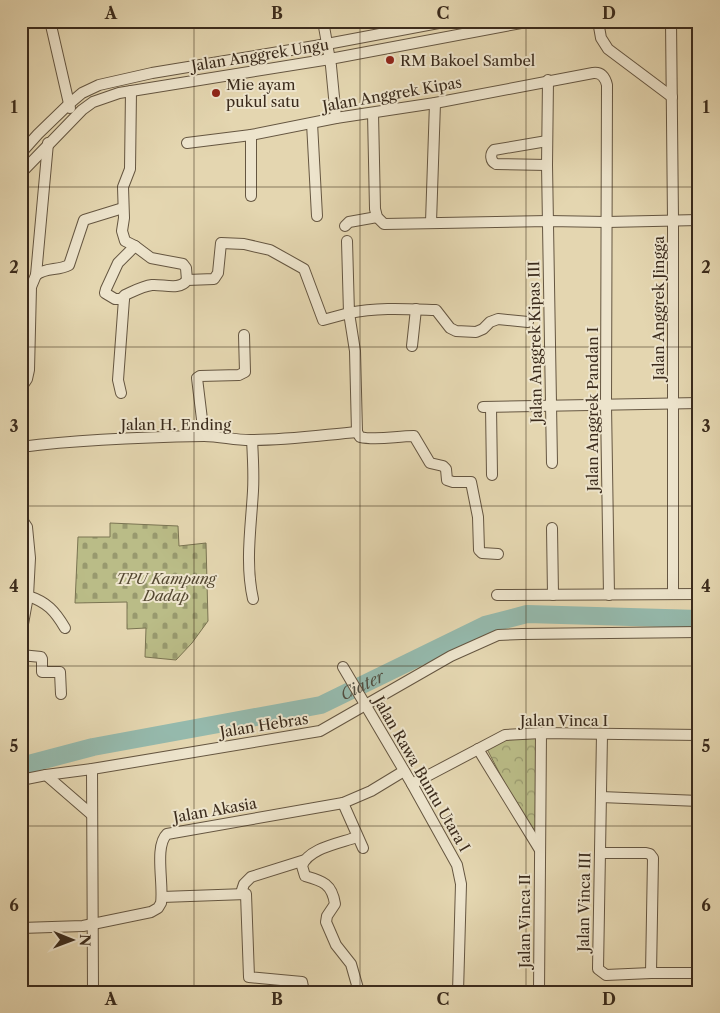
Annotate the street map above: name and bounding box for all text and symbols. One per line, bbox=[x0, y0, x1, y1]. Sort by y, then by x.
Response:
text: A bbox=[104, 3, 118, 23]
text: B bbox=[271, 3, 283, 23]
text: C bbox=[437, 3, 449, 23]
text: D bbox=[602, 3, 616, 23]
street label: Jalan Anggrek Ungu bbox=[188, 35, 330, 76]
place label: RM Bakoel Sambel bbox=[400, 51, 536, 70]
marker: RM Bakoel Sambel bbox=[384, 54, 396, 66]
street label: Jalan Anggrek Kipas bbox=[319, 72, 463, 116]
place label: Mie ayam pukul satu bbox=[226, 75, 300, 111]
marker: Mie ayam pukul satu bbox=[210, 87, 222, 99]
text: 1 bbox=[10, 97, 18, 117]
text: 1 bbox=[702, 97, 710, 117]
street label: Jalan Anggrek Jingga bbox=[649, 236, 668, 382]
text: 2 bbox=[9, 257, 19, 277]
text: 2 bbox=[701, 257, 711, 277]
street label: Jalan Anggrek Kipas III bbox=[524, 261, 546, 425]
street label: Jalan Anggrek Pandan I bbox=[583, 327, 602, 493]
street label: Jalan H. Ending bbox=[119, 415, 231, 434]
text: 3 bbox=[9, 416, 19, 436]
text: 3 bbox=[701, 416, 711, 436]
park label: TPU Kampung Dadap bbox=[116, 569, 217, 605]
text: 4 bbox=[9, 576, 19, 596]
text: 4 bbox=[701, 576, 711, 596]
water label: Ciater bbox=[337, 665, 389, 704]
street label: Jalan Rawa Buntu Utara I bbox=[369, 691, 474, 855]
street label: Jalan Hebras bbox=[216, 709, 310, 742]
street label: Jalan Vinca I bbox=[518, 711, 608, 730]
text: 5 bbox=[10, 736, 19, 756]
text: 5 bbox=[702, 736, 711, 756]
street label: Jalan Akasia bbox=[170, 793, 258, 827]
street label: Jalan Vinca III bbox=[574, 852, 594, 954]
street label: Jalan Vinca II bbox=[515, 874, 534, 970]
text: 6 bbox=[9, 895, 19, 915]
text: 6 bbox=[701, 895, 711, 915]
north arrow bbox=[48, 916, 98, 966]
text: N bbox=[76, 934, 94, 946]
text: A bbox=[104, 989, 118, 1009]
text: B bbox=[271, 989, 283, 1009]
text: C bbox=[437, 989, 449, 1009]
text: D bbox=[602, 989, 616, 1009]

